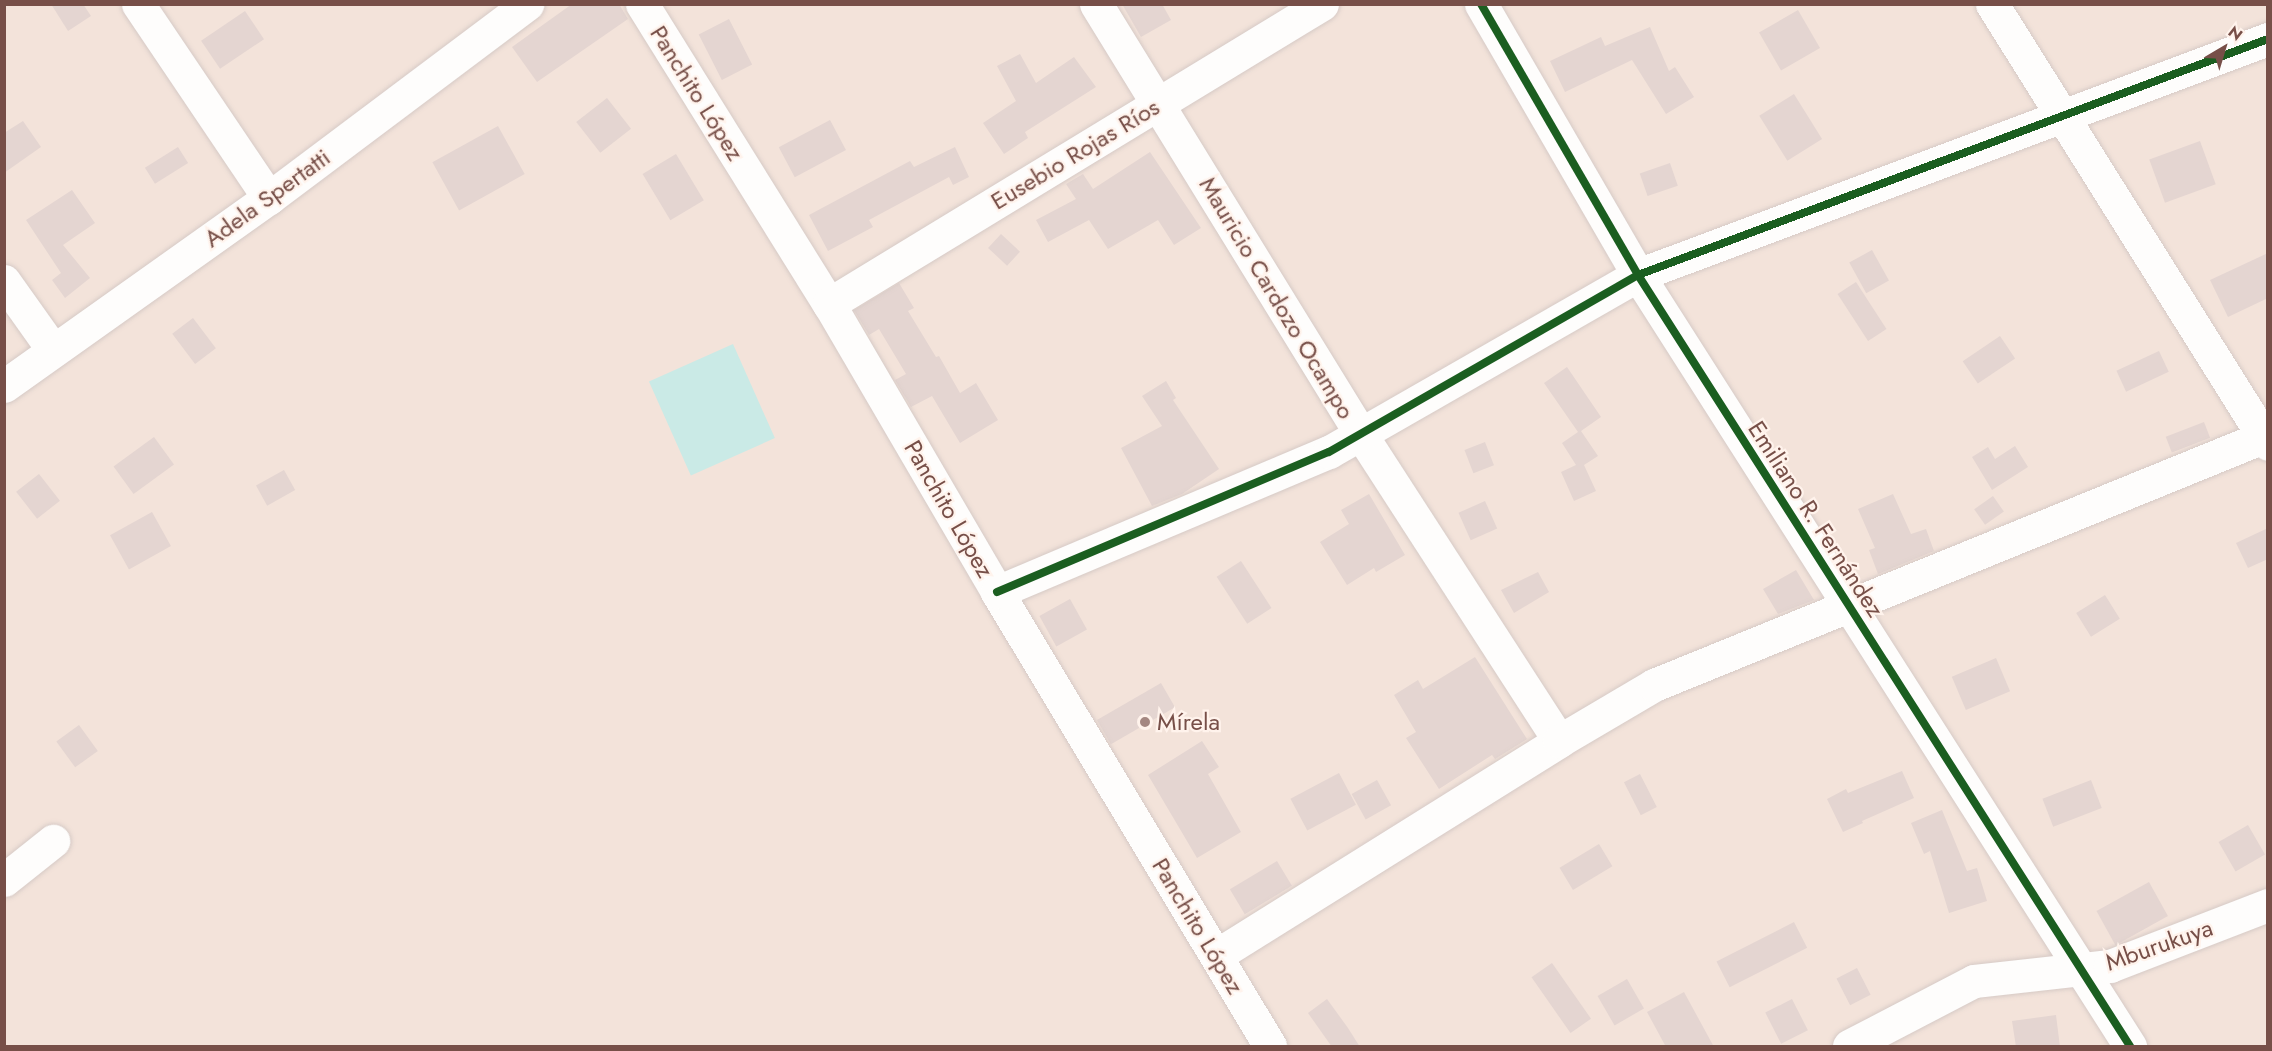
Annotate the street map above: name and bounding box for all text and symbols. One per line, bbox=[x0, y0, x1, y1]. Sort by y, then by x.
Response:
north arrow bbox=[2194, 18, 2254, 78]
street label: Panchito López bbox=[644, 20, 750, 166]
text: N bbox=[2223, 20, 2247, 46]
street label: Eusebio Rojas Ríos bbox=[986, 92, 1164, 216]
street label: Adela Spertatti bbox=[198, 143, 336, 253]
street label: Mauricio Cardozo Ocampo bbox=[1193, 172, 1361, 424]
street label: Emiliano R. Fernández bbox=[1742, 416, 1890, 622]
street label: Panchito López bbox=[898, 435, 1000, 583]
place label: Mírela bbox=[1157, 708, 1220, 736]
marker: Mírela bbox=[1138, 715, 1152, 729]
street label: Panchito López bbox=[1146, 853, 1250, 999]
street label: Mburukuya bbox=[2102, 913, 2216, 977]

